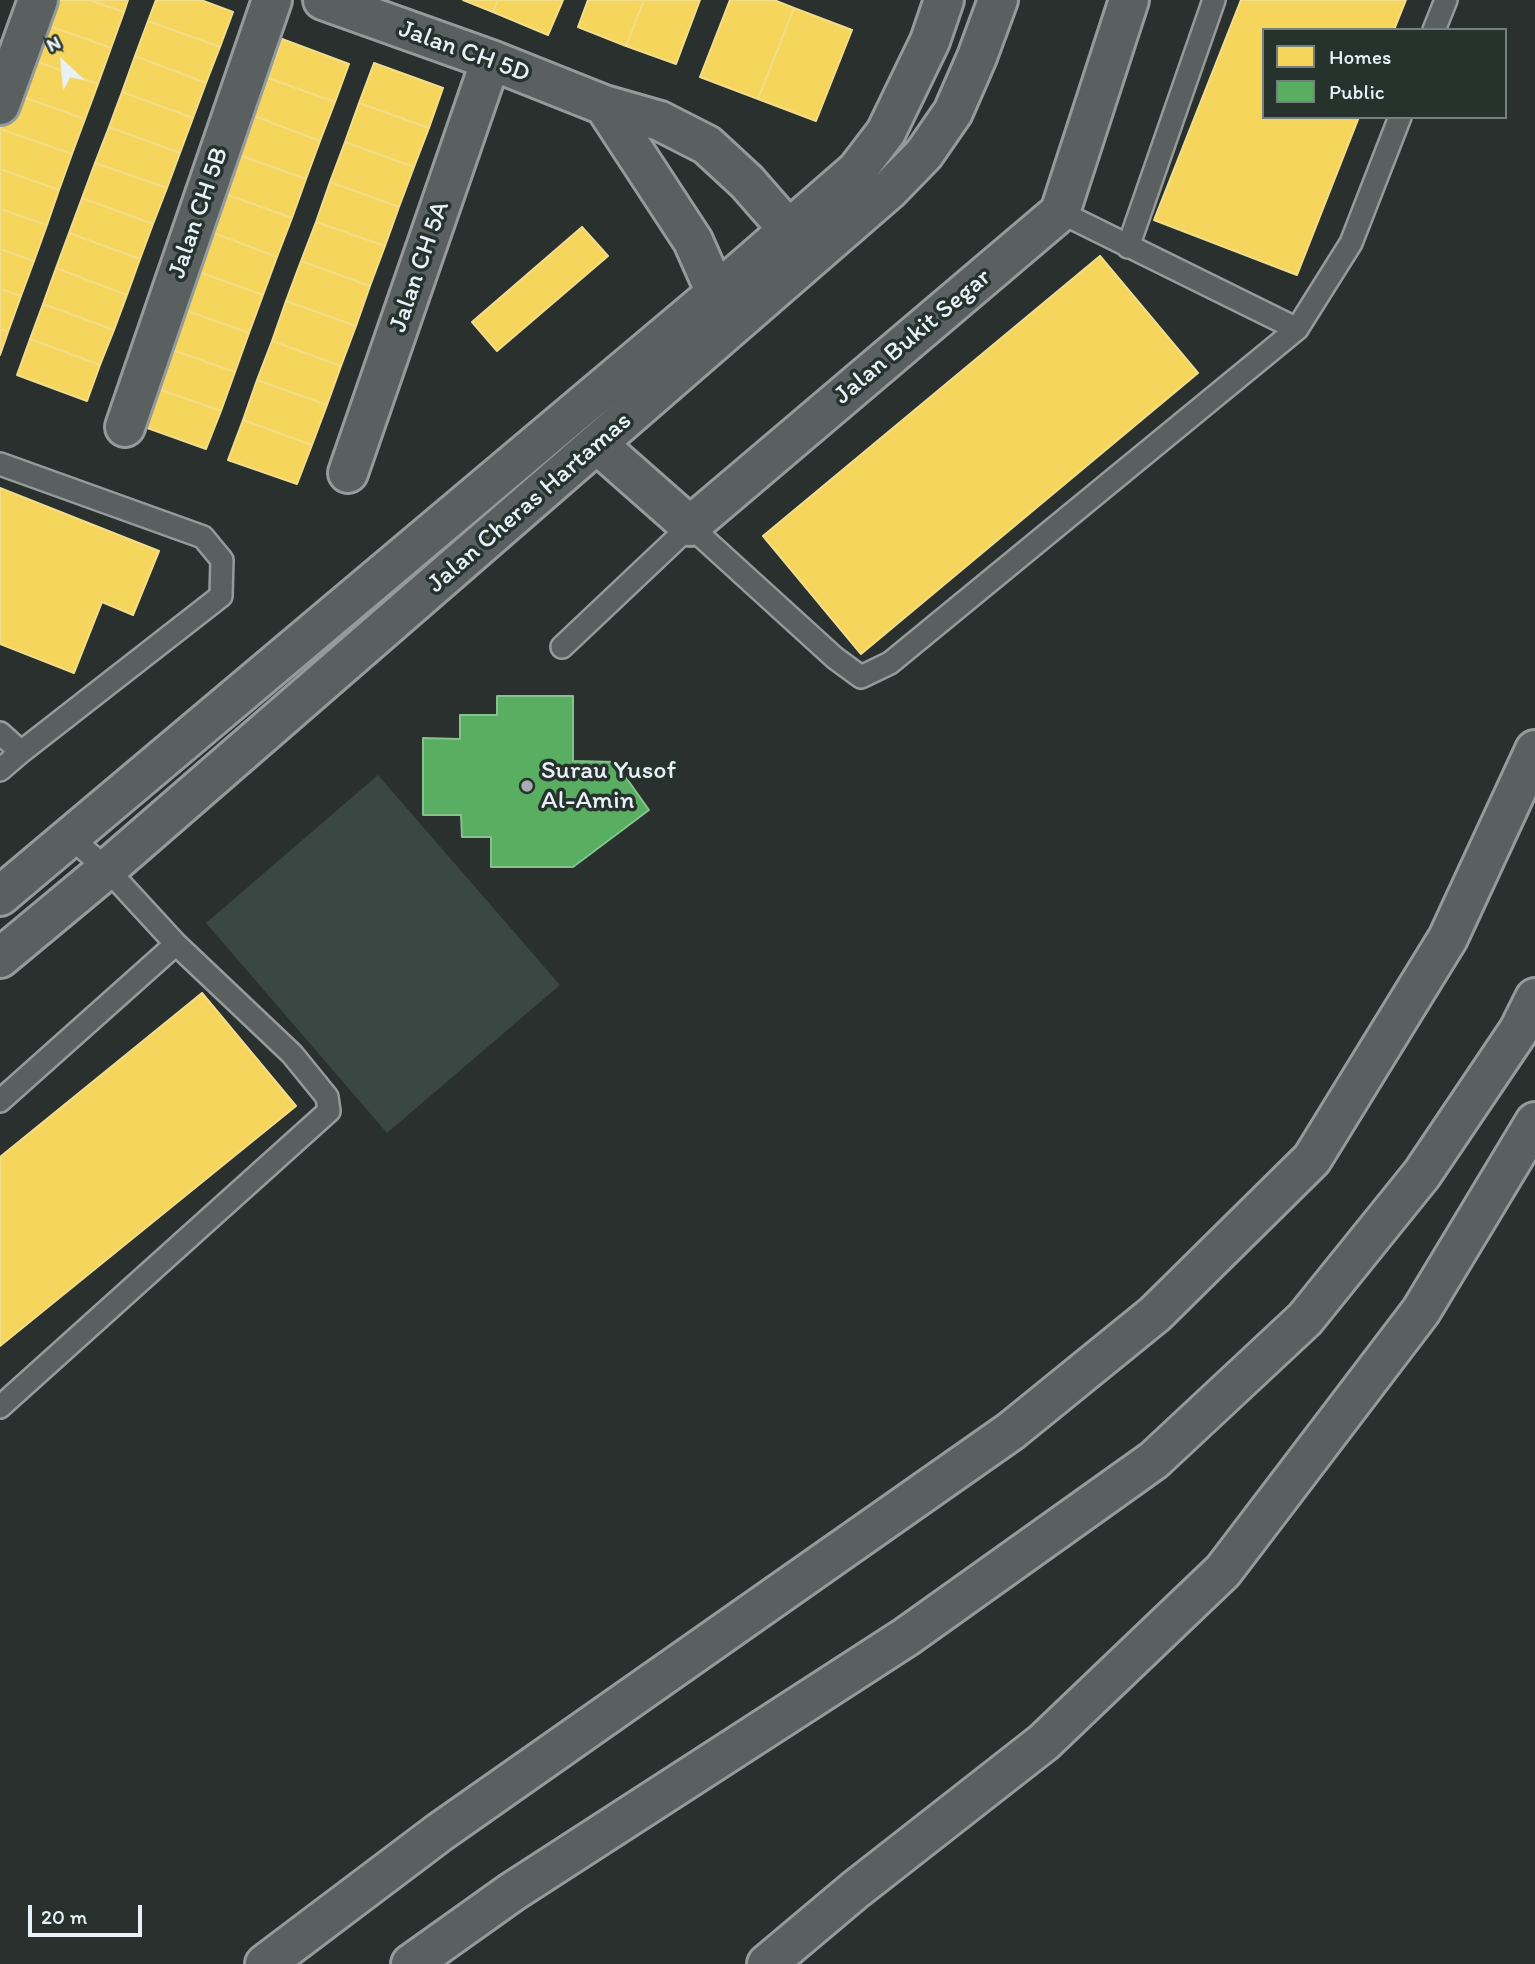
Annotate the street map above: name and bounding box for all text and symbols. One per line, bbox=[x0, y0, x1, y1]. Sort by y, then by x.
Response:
street label: Jalan CH 5D bbox=[394, 14, 534, 90]
north arrow bbox=[28, 28, 98, 98]
legend bbox=[1262, 28, 1507, 119]
text: N bbox=[43, 31, 64, 57]
text: Homes bbox=[1329, 44, 1391, 69]
text: Public bbox=[1329, 79, 1385, 104]
street label: Jalan CH 5B bbox=[162, 143, 236, 283]
street label: Jalan CH 5A bbox=[383, 197, 457, 337]
street label: Jalan Bukit Segar bbox=[828, 262, 998, 412]
street label: Jalan Cheras Hartamas bbox=[422, 406, 638, 600]
place label: Surau Yusof Al-Amin bbox=[541, 755, 676, 816]
marker: Surau Yusof Al-Amin bbox=[519, 778, 535, 794]
scale bar bbox=[32, 1890, 145, 1934]
text: 20 m bbox=[41, 1904, 87, 1929]

